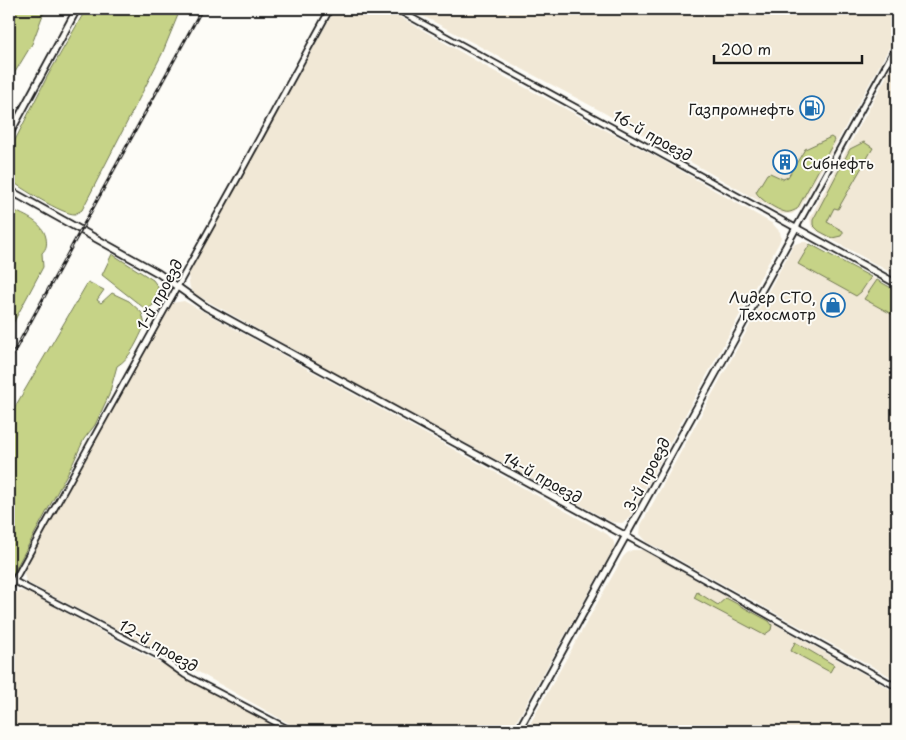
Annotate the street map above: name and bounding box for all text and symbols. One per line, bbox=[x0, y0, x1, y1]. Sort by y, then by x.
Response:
scale bar bbox=[714, 32, 861, 64]
text: 200 m bbox=[721, 37, 771, 60]
fuel station icon: Газпромнефть bbox=[799, 95, 825, 121]
place label: Газпромнефть bbox=[689, 97, 794, 120]
street label: 16-й проезд bbox=[609, 104, 697, 166]
building icon: Сибнефть bbox=[772, 149, 798, 175]
place label: Сибнефть bbox=[802, 151, 874, 174]
street label: 1-й проезд bbox=[130, 254, 188, 334]
place label: Лидер СТО, Техосмотр bbox=[729, 285, 816, 325]
shop icon: Лидер СТО, Техосмотр bbox=[820, 292, 846, 318]
street label: 3-й проезд bbox=[617, 433, 675, 515]
street label: 14-й проезд bbox=[499, 446, 587, 508]
street label: 12-й проезд bbox=[115, 613, 203, 677]

